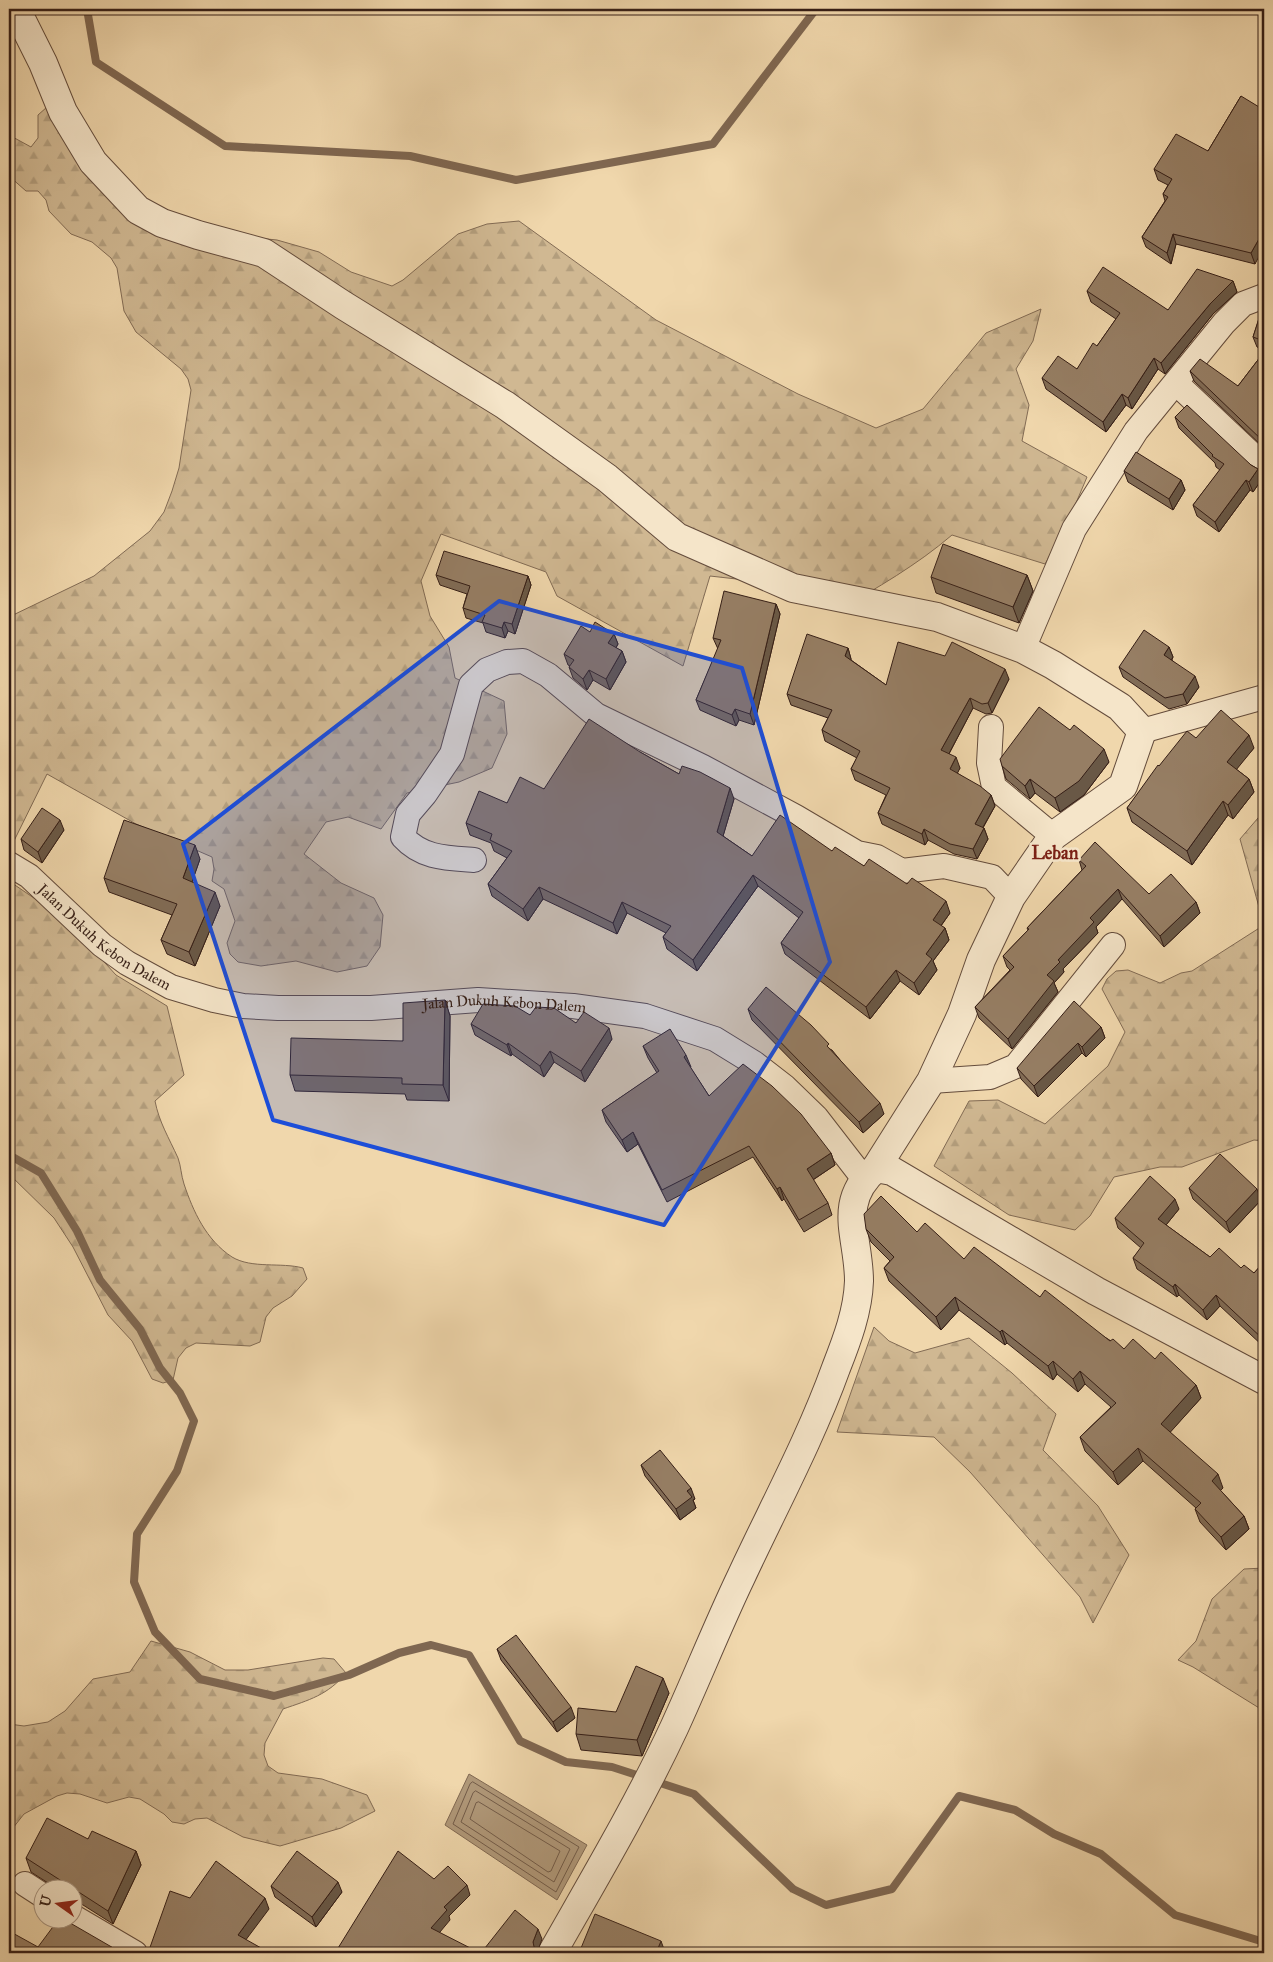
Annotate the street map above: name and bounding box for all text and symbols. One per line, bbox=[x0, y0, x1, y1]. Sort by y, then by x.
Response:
district label: Leban bbox=[1032, 842, 1079, 864]
street label: Jalan Dukuh Kebon Dalem bbox=[32, 879, 174, 994]
street label: Jalan Dukuh Kebon Dalem bbox=[420, 991, 588, 1017]
north arrow bbox=[32, 1880, 82, 1930]
text: U bbox=[36, 1893, 56, 1908]

